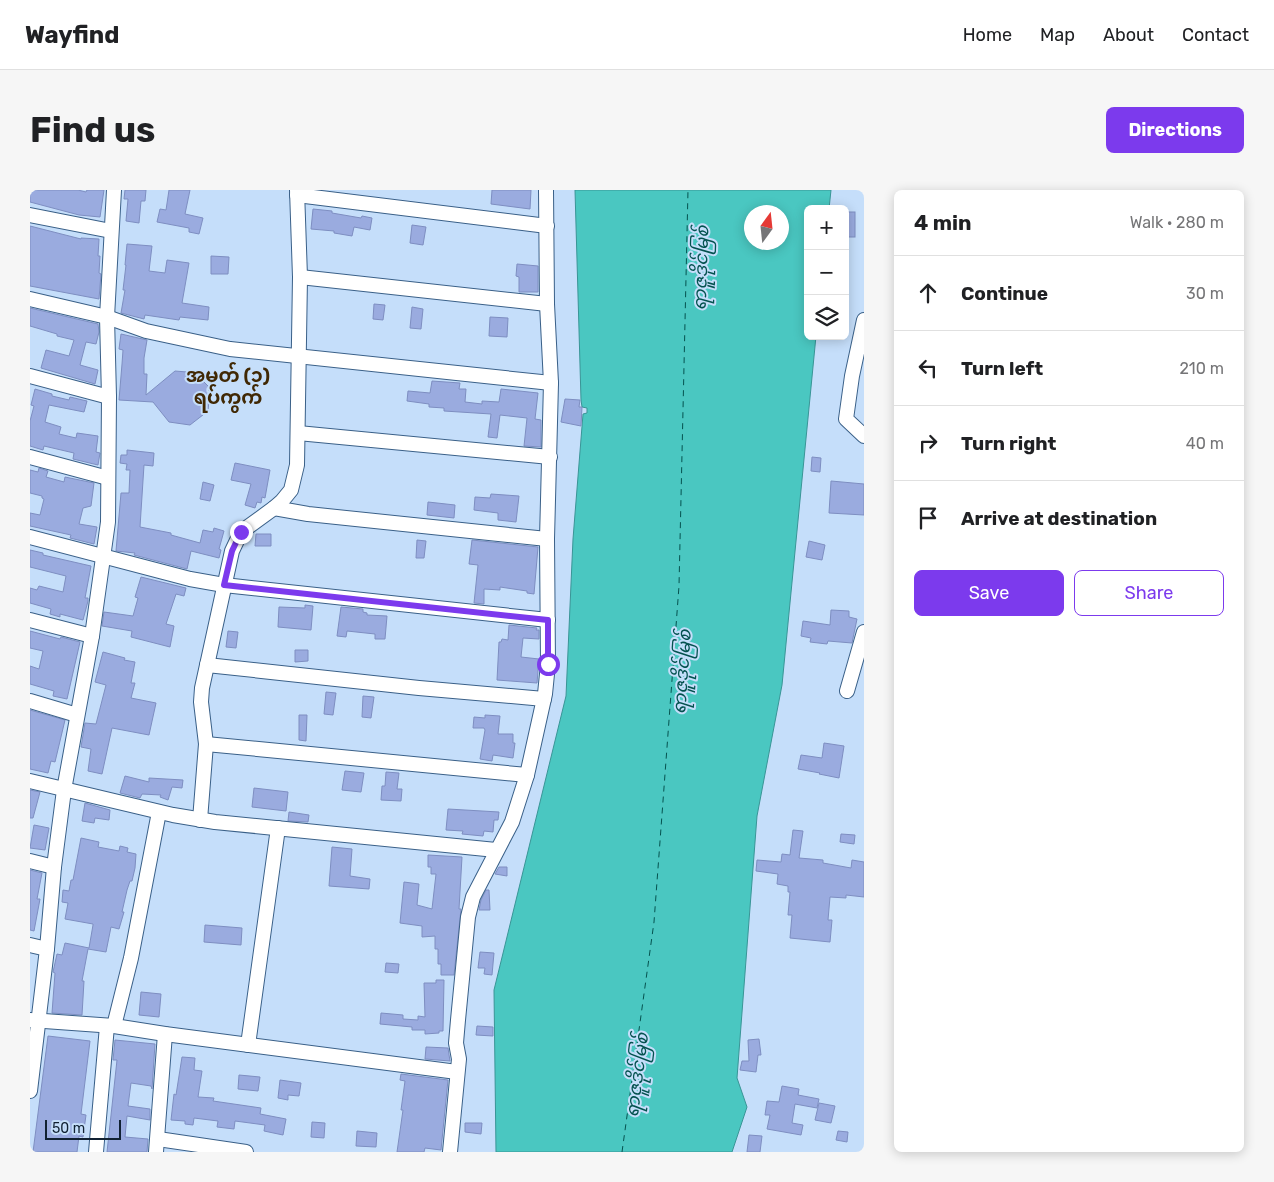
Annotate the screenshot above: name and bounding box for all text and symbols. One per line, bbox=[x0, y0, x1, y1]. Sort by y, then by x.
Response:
text: Wayfind bbox=[25, 21, 119, 49]
text: Home bbox=[963, 24, 1012, 46]
text: Map bbox=[1040, 24, 1075, 46]
text: About bbox=[1103, 24, 1154, 46]
text: Contact bbox=[1182, 24, 1249, 46]
button: Directions bbox=[1106, 107, 1244, 153]
text: Find us bbox=[30, 109, 155, 151]
north arrow bbox=[744, 205, 789, 250]
map controls bbox=[804, 205, 849, 340]
button: + bbox=[804, 205, 849, 250]
text: 4 min bbox=[914, 210, 972, 235]
text: Walk · 280 m bbox=[1130, 213, 1224, 232]
water label: ရာဇူဒိုင်မြစ် bbox=[687, 224, 718, 311]
button: − bbox=[804, 250, 849, 295]
icon: ahead bbox=[914, 279, 942, 307]
text: Continue bbox=[961, 282, 1048, 305]
text: 30 m bbox=[1186, 284, 1224, 303]
button: layers bbox=[804, 295, 849, 340]
icon: left bbox=[914, 354, 942, 382]
text: Turn left bbox=[961, 357, 1043, 380]
text: 210 m bbox=[1179, 359, 1224, 378]
district label: အမှတ် (၁) ရပ်ကွက် bbox=[186, 362, 270, 413]
icon: right bbox=[914, 429, 942, 457]
text: Turn right bbox=[961, 432, 1056, 455]
text: 40 m bbox=[1186, 434, 1224, 453]
icon: arrive bbox=[914, 504, 942, 532]
text: Arrive at destination bbox=[961, 507, 1157, 530]
route end bbox=[230, 521, 253, 544]
button: Save bbox=[914, 570, 1064, 616]
button: Share bbox=[1074, 570, 1224, 616]
water label: ရာဇူဒိုင်မြစ် bbox=[666, 627, 700, 715]
route start bbox=[537, 653, 560, 676]
water label: ရာဇူဒိုင်မြစ် bbox=[619, 1030, 657, 1119]
scale bar bbox=[45, 1117, 121, 1140]
text: 50 m bbox=[52, 1120, 85, 1137]

